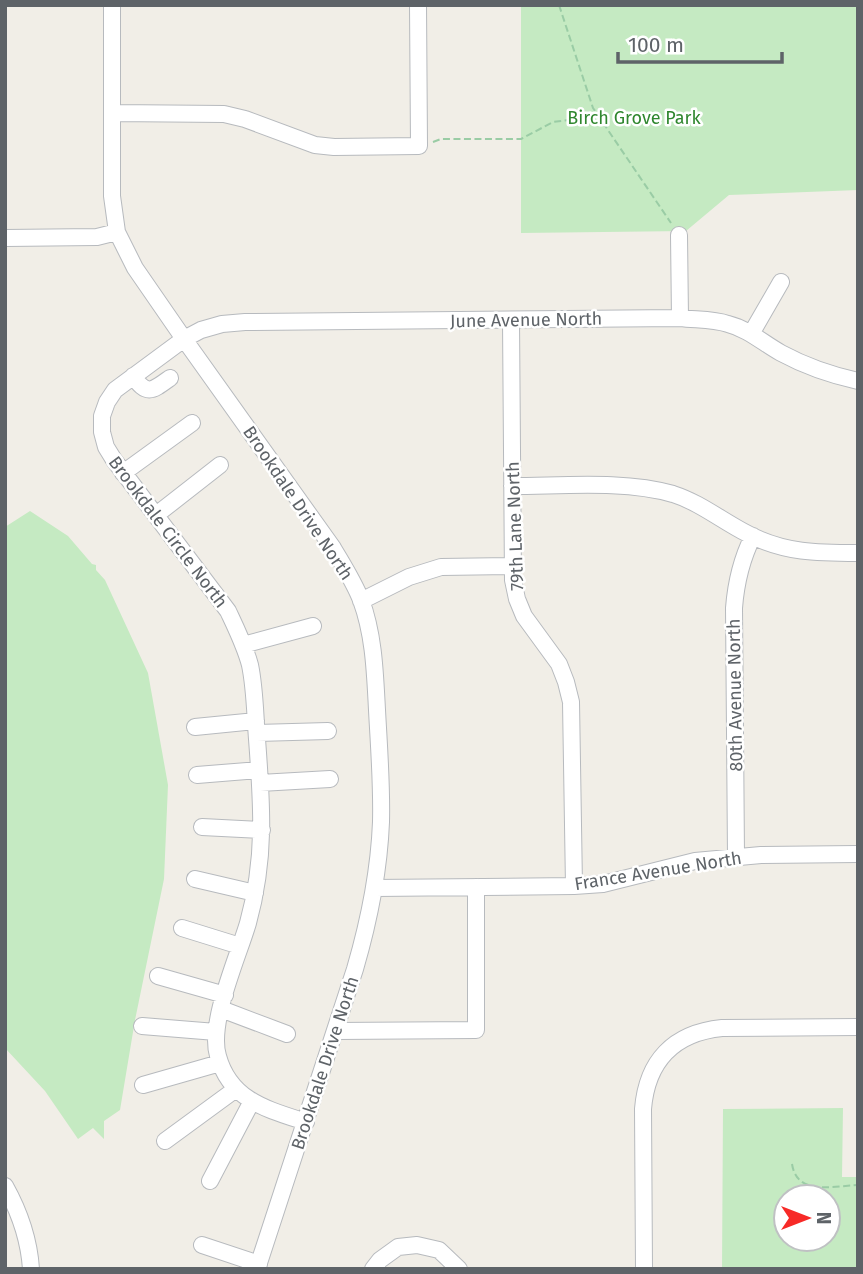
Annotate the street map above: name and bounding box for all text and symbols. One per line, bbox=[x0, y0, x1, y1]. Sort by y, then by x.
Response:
scale bar bbox=[618, 21, 782, 65]
text: 100 m bbox=[628, 32, 684, 58]
park label: Birch Grove Park bbox=[567, 107, 701, 129]
street label: June Avenue North bbox=[450, 308, 602, 332]
street label: Brookdale Drive North bbox=[238, 422, 358, 584]
street label: Brookdale Circle North bbox=[104, 452, 232, 612]
street label: 79th Lane North bbox=[502, 461, 528, 591]
street label: 80th Avenue North bbox=[723, 618, 747, 772]
street label: France Avenue North bbox=[573, 847, 743, 895]
street label: Brookdale Drive North bbox=[287, 973, 363, 1153]
north arrow bbox=[772, 1183, 842, 1253]
text: N bbox=[812, 1212, 835, 1224]

